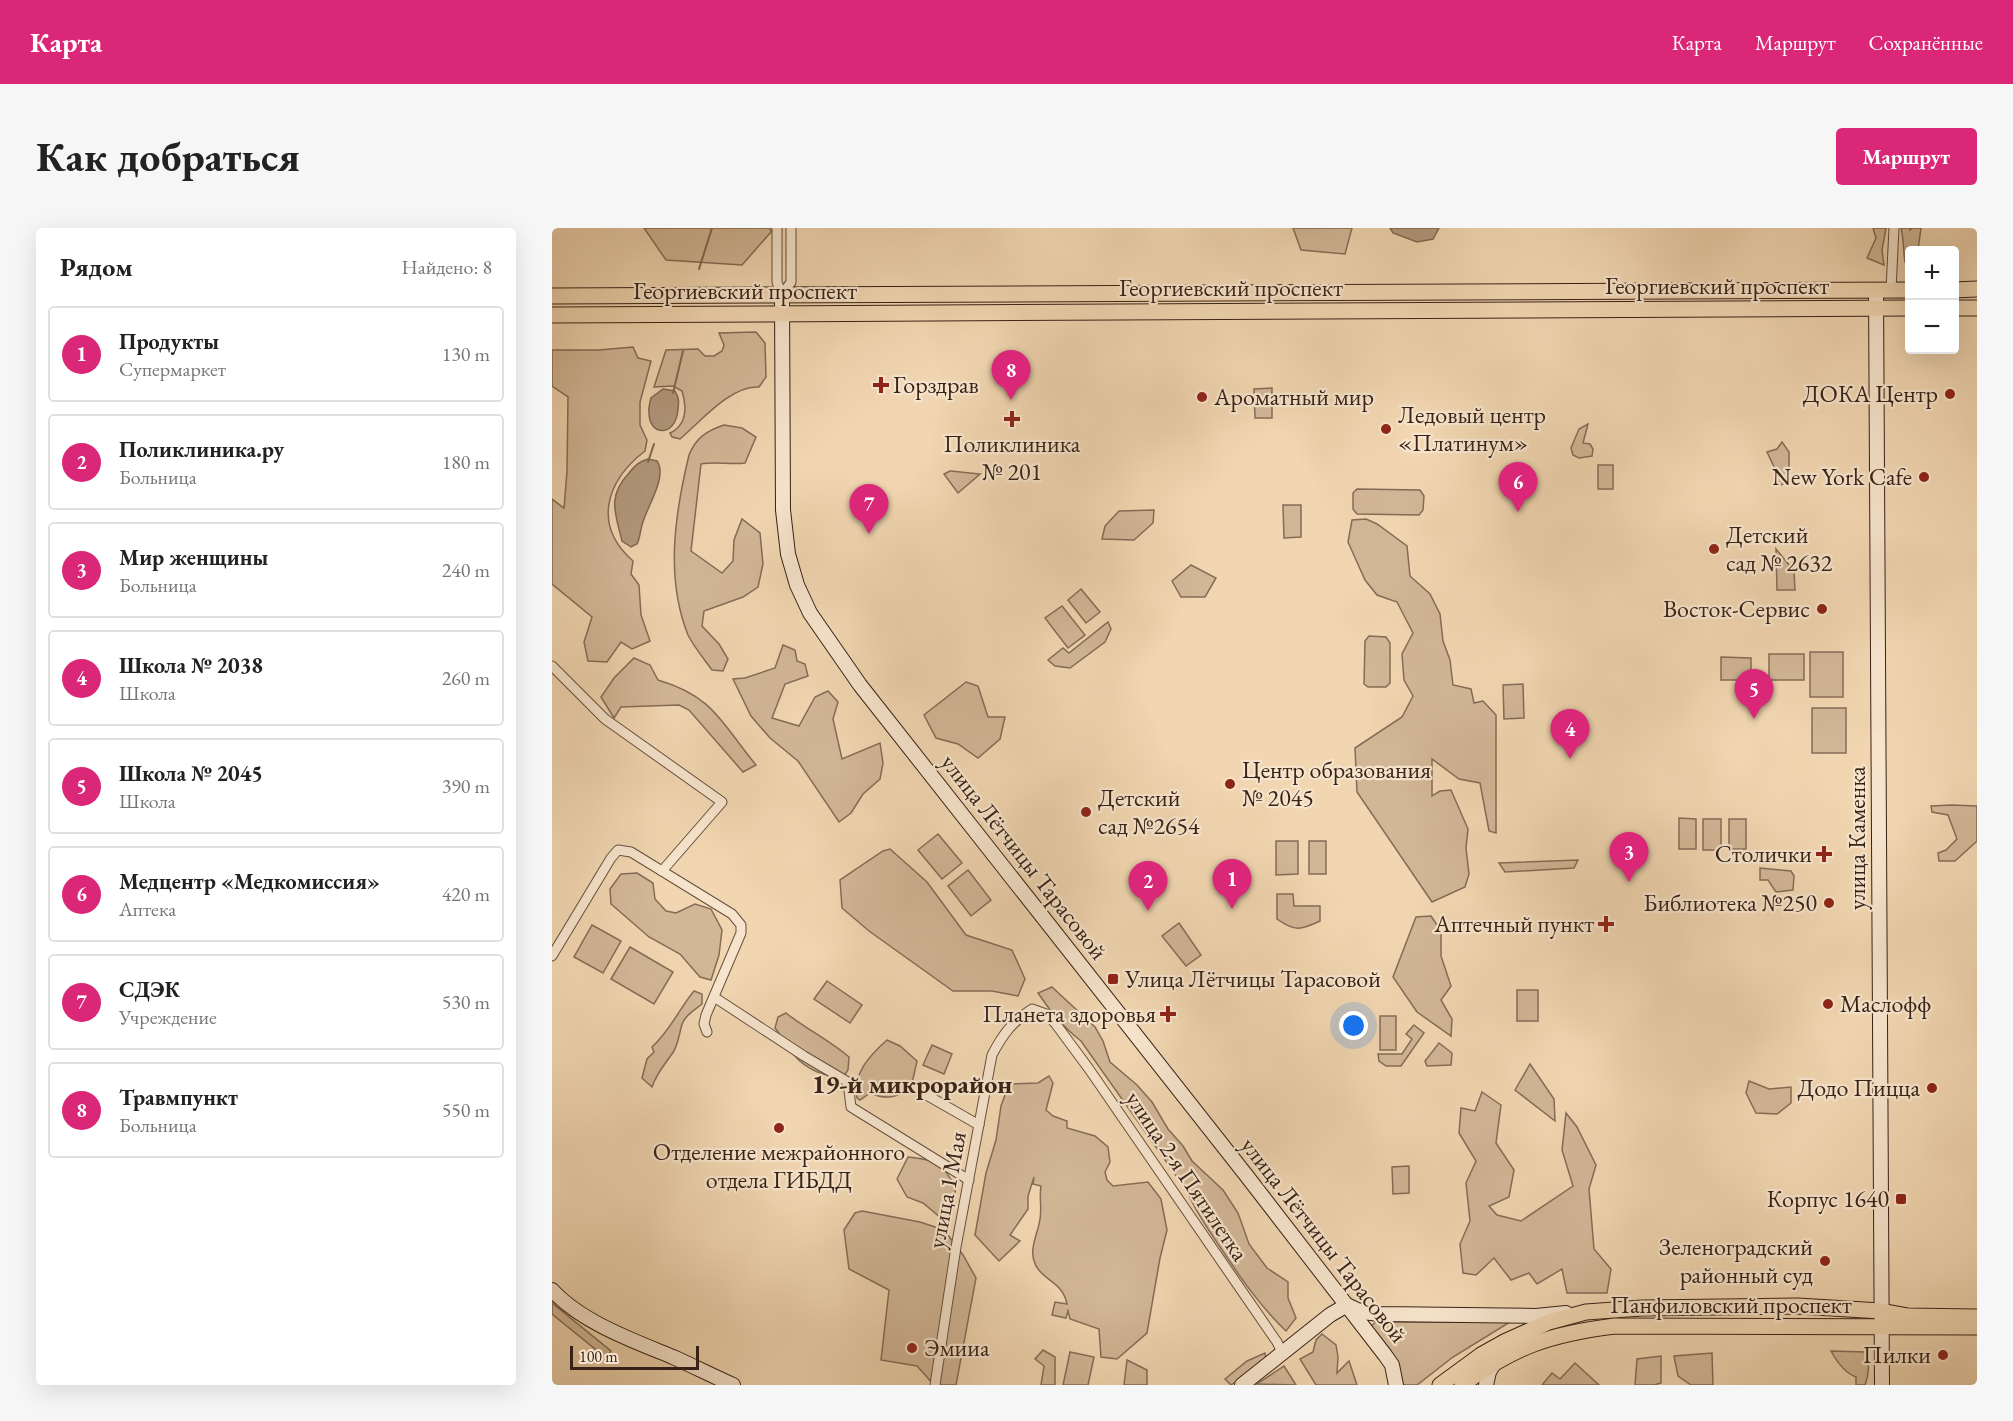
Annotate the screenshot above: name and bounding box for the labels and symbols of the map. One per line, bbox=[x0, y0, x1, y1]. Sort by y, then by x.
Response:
street label: Георгиевский проспект bbox=[1605, 270, 1829, 301]
street label: Георгиевский проспект bbox=[1119, 272, 1343, 303]
street label: Георгиевский проспект bbox=[633, 275, 857, 306]
pin: 8 bbox=[992, 350, 1030, 400]
place label: Горздрав bbox=[893, 369, 979, 400]
marker: Горздрав bbox=[874, 378, 888, 392]
place label: ДОКА Центр bbox=[1803, 378, 1938, 409]
place label: Ароматный мир bbox=[1213, 381, 1374, 412]
marker: ДОКА Центр bbox=[1943, 387, 1957, 401]
marker: Ароматный мир bbox=[1195, 390, 1209, 404]
place label: Ледовый центр «Платинум» bbox=[1398, 399, 1546, 458]
marker: Поликлиника № 201 bbox=[1003, 410, 1021, 428]
marker: Ледовый центр «Платинум» bbox=[1379, 422, 1393, 436]
place label: Поликлиника № 201 bbox=[944, 428, 1081, 487]
place label: New York Cafe bbox=[1772, 461, 1912, 492]
pin: 6 bbox=[1498, 462, 1538, 512]
marker: New York Cafe bbox=[1917, 470, 1931, 484]
pin: 7 bbox=[850, 484, 888, 534]
place label: Детский сад № 2632 bbox=[1726, 519, 1833, 578]
marker: Детский сад № 2632 bbox=[1707, 542, 1721, 556]
place label: Восток-Сервис bbox=[1663, 593, 1810, 624]
marker: Восток-Сервис bbox=[1815, 602, 1829, 616]
pin: 5 bbox=[1734, 670, 1774, 719]
pin: 4 bbox=[1550, 710, 1590, 759]
street label: улица Лётчицы Тарасовой bbox=[934, 747, 1115, 966]
place label: Центр образования № 2045 bbox=[1242, 754, 1431, 813]
street label: улица Каменка bbox=[1841, 766, 1872, 910]
marker: Центр образования № 2045 bbox=[1223, 777, 1237, 791]
place label: Детский сад №2654 bbox=[1098, 782, 1200, 841]
marker: Детский сад №2654 bbox=[1079, 805, 1093, 819]
pin: 3 bbox=[1610, 832, 1648, 882]
place label: Столички bbox=[1715, 838, 1812, 869]
marker: Столички bbox=[1817, 847, 1831, 861]
pin: 1 bbox=[1212, 860, 1252, 909]
pin: 2 bbox=[1128, 862, 1168, 911]
place label: Библиотека №250 bbox=[1643, 887, 1817, 918]
marker: Библиотека №250 bbox=[1822, 896, 1836, 910]
place label: Аптечный пункт bbox=[1433, 908, 1594, 939]
marker: Аптечный пункт bbox=[1599, 917, 1613, 931]
place label: Улица Лётчицы Тарасовой bbox=[1124, 963, 1381, 994]
marker: Улица Лётчицы Тарасовой bbox=[1106, 972, 1120, 986]
place label: Маслофф bbox=[1840, 988, 1931, 1019]
marker: Маслофф bbox=[1821, 997, 1835, 1011]
place label: Планета здоровья bbox=[982, 998, 1156, 1029]
marker: Планета здоровья bbox=[1161, 1007, 1175, 1021]
your location bbox=[1339, 1011, 1368, 1040]
district label: 19-й микрорайон bbox=[812, 1067, 1012, 1101]
place label: Додо Пицца bbox=[1797, 1072, 1920, 1103]
marker: Додо Пицца bbox=[1925, 1081, 1939, 1095]
street label: улица 2-я Пятилетка bbox=[1119, 1085, 1256, 1267]
marker: Отделение межрайонного отдела ГИБДД bbox=[772, 1121, 786, 1135]
street label: улица 1 Мая bbox=[920, 1128, 973, 1251]
street label: улица Лётчицы Тарасовой bbox=[1234, 1130, 1415, 1349]
place label: Отделение межрайонного отдела ГИБДД bbox=[653, 1136, 905, 1195]
place label: Корпус 1640 bbox=[1767, 1183, 1889, 1214]
marker: Корпус 1640 bbox=[1894, 1192, 1908, 1206]
place label: Зеленоградский районный суд bbox=[1659, 1231, 1813, 1290]
marker: Зеленоградский районный суд bbox=[1818, 1254, 1832, 1268]
street label: Панфиловский проспект bbox=[1610, 1289, 1852, 1320]
place label: Эмииа bbox=[924, 1332, 990, 1363]
place label: Пилки bbox=[1863, 1339, 1931, 1370]
marker: Эмииа bbox=[905, 1341, 919, 1355]
scale bar bbox=[570, 1343, 699, 1370]
marker: Пилки bbox=[1936, 1348, 1950, 1362]

